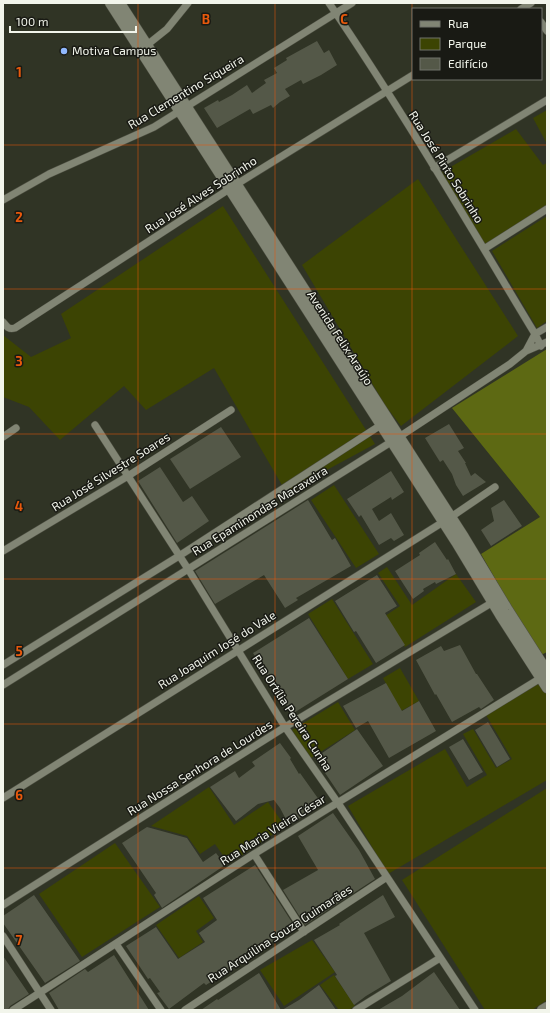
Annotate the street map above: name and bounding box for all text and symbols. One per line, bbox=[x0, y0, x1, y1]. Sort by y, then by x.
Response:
scale bar bbox=[10, 8, 136, 34]
legend bbox=[412, 8, 542, 80]
text: B bbox=[202, 11, 210, 27]
text: C bbox=[340, 11, 348, 27]
text: 100 m bbox=[16, 14, 48, 28]
text: Rua bbox=[448, 16, 469, 30]
text: Parque bbox=[448, 36, 486, 50]
place label: Motiva Campus bbox=[72, 43, 156, 57]
marker: Motiva Campus bbox=[59, 46, 69, 56]
street label: Rua Clementino Siqueira bbox=[125, 51, 246, 131]
text: Edifício bbox=[448, 56, 488, 70]
text: 1 bbox=[16, 64, 22, 80]
street label: Rua José Pinto Sobrinho bbox=[407, 108, 487, 225]
street label: Rua José Alves Sobrinho bbox=[142, 153, 259, 236]
text: 2 bbox=[15, 209, 23, 225]
street label: Avenida Felix Araújo bbox=[304, 288, 377, 388]
text: 3 bbox=[15, 353, 23, 369]
street label: Rua José Silvestre Soares bbox=[49, 429, 172, 513]
street label: Rua Epaminondas Macaxeira bbox=[189, 463, 330, 558]
text: 4 bbox=[15, 498, 23, 514]
street label: Rua Joaquim José do Vale bbox=[155, 607, 278, 691]
text: 5 bbox=[15, 643, 23, 659]
street label: Rua Ortília Pereira Cunha bbox=[250, 652, 336, 773]
street label: Rua Nossa Senhora de Lourdes bbox=[124, 717, 274, 818]
text: 6 bbox=[15, 787, 23, 803]
street label: Rua Maria Vieira César bbox=[217, 791, 328, 867]
street label: Rua Arquilina Souza Guimarães bbox=[205, 881, 354, 985]
text: 7 bbox=[16, 932, 23, 948]

